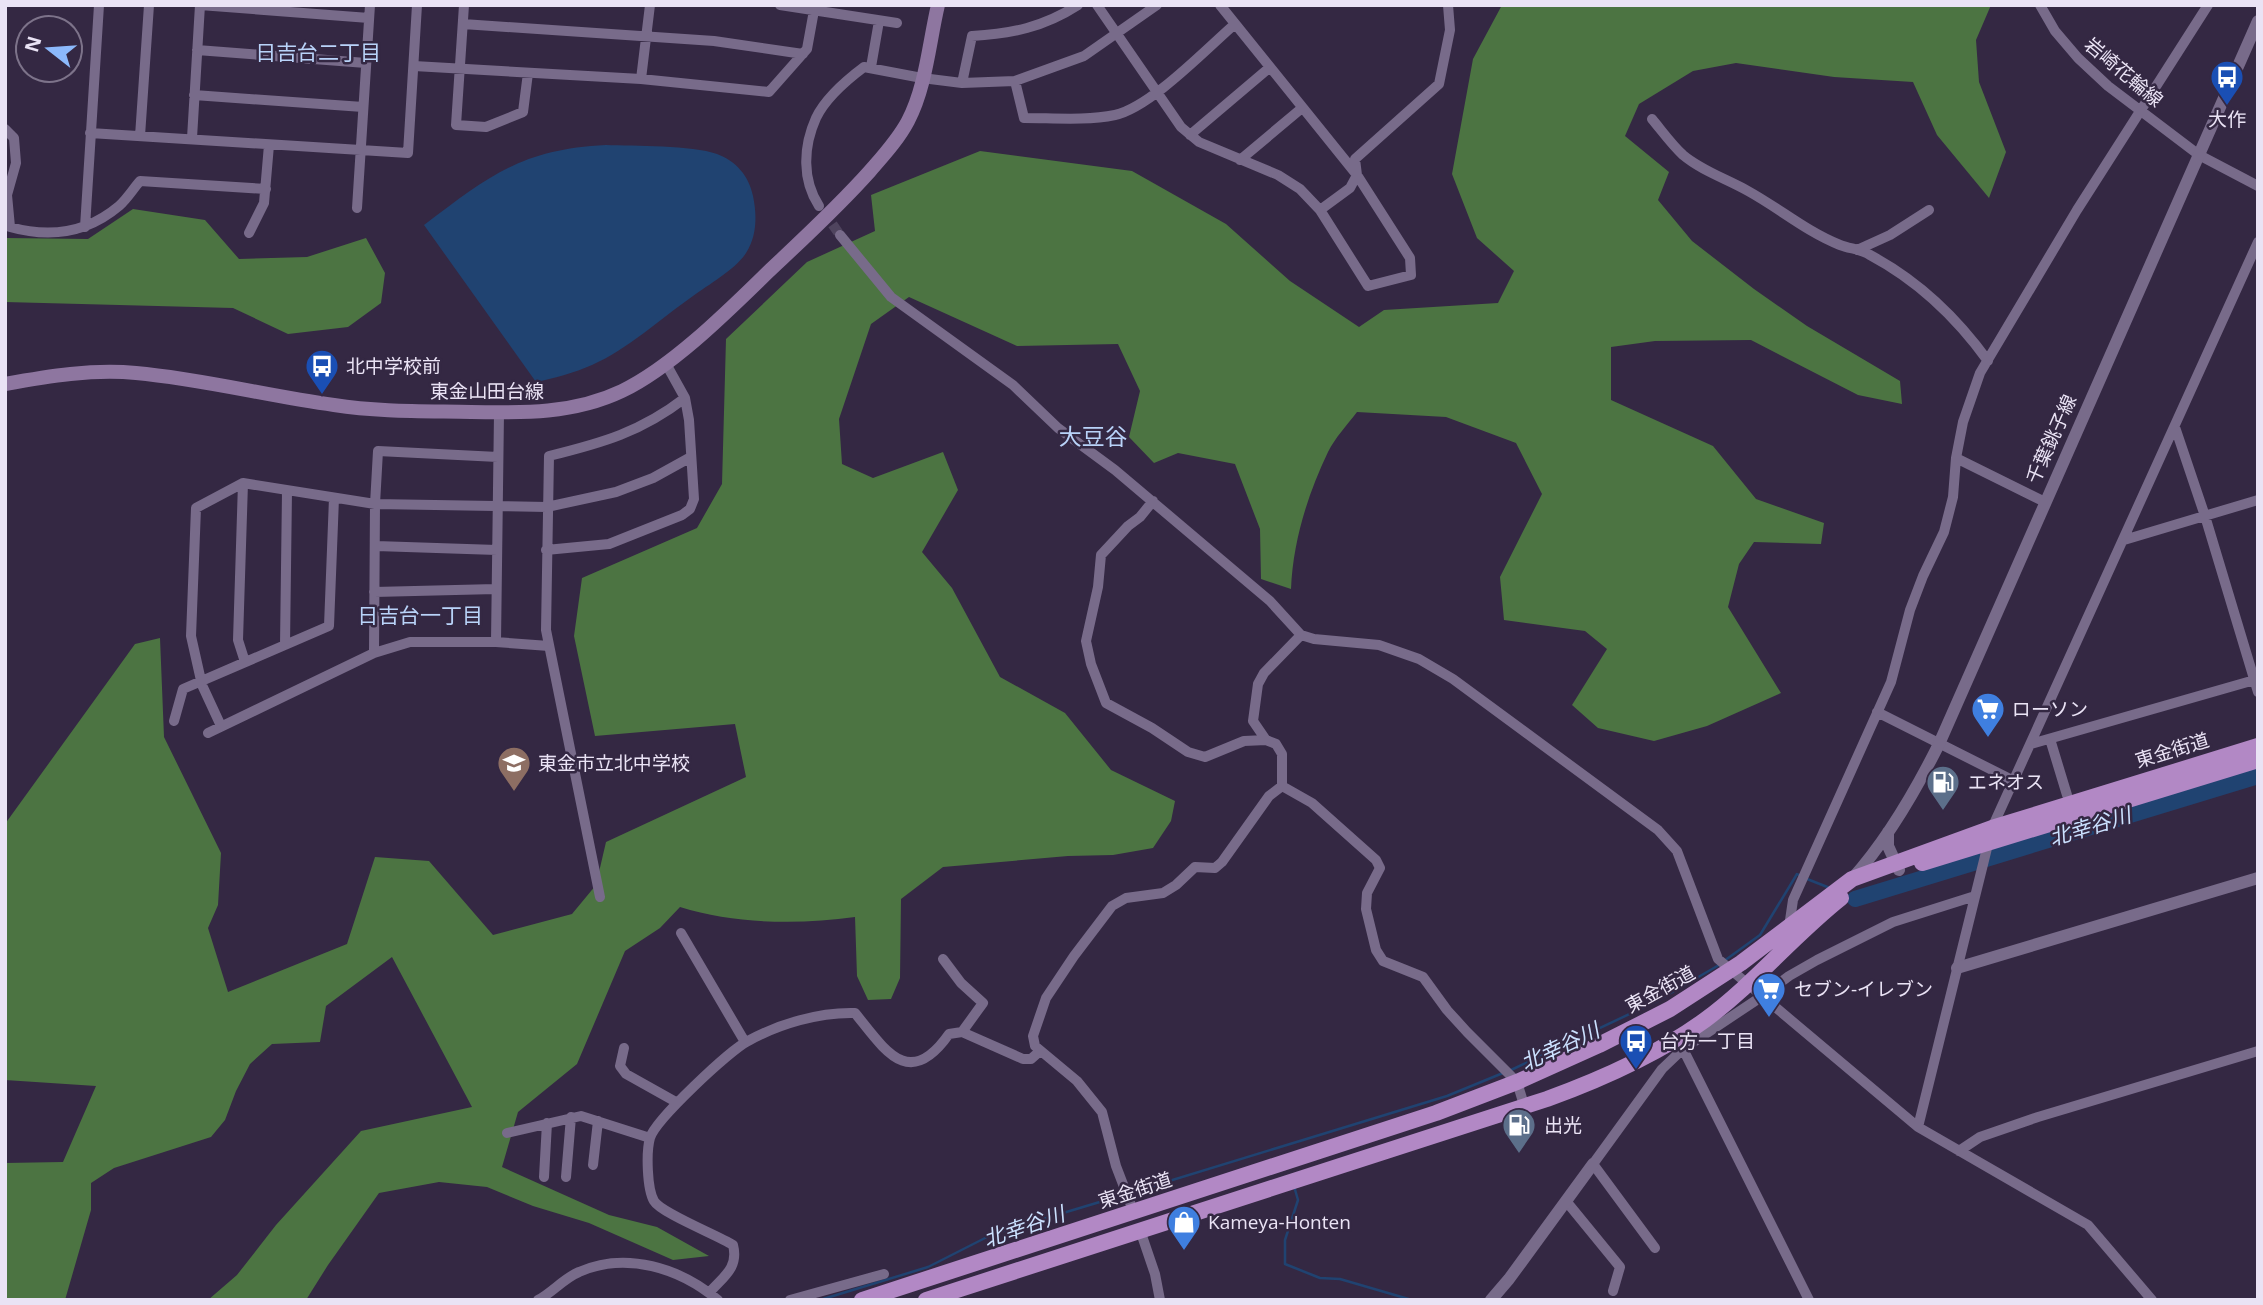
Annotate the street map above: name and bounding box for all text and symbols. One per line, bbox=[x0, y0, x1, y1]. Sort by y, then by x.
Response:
north arrow bbox=[14, 14, 84, 84]
street label: 岩崎花輪線 bbox=[2079, 32, 2169, 112]
text: N bbox=[18, 33, 47, 55]
district label: 日吉台二丁目 bbox=[255, 38, 381, 66]
bus stop icon: 大作 bbox=[2208, 58, 2246, 107]
place label: 大作 bbox=[2208, 106, 2246, 132]
bus stop icon: 北中学校前 bbox=[303, 347, 341, 396]
place label: 北中学校前 bbox=[346, 353, 441, 379]
street label: 東金山田台線 bbox=[430, 378, 544, 404]
street label: 千葉銚子線 bbox=[2020, 390, 2082, 488]
district label: 大豆谷 bbox=[1059, 420, 1128, 452]
district label: 日吉台一丁目 bbox=[357, 601, 483, 629]
supermarket icon: ローソン bbox=[1969, 690, 2007, 739]
place label: ローソン bbox=[2012, 696, 2088, 722]
street label: 東金街道 bbox=[2132, 726, 2212, 774]
school or university icon: 東金市立北中学校 bbox=[495, 744, 533, 793]
place label: 東金市立北中学校 bbox=[538, 750, 690, 776]
fuel station icon: エネオス bbox=[1924, 763, 1962, 812]
place label: エネオス bbox=[1968, 769, 2044, 795]
water label: 北幸谷川 bbox=[2045, 800, 2136, 852]
street label: 東金街道 bbox=[1620, 959, 1700, 1019]
supermarket icon: セブン-イレブン bbox=[1750, 970, 1788, 1019]
place label: セブン-イレブン bbox=[1794, 976, 1933, 1002]
water label: 北幸谷川 bbox=[1516, 1015, 1605, 1077]
bus stop icon: 台方一丁目 bbox=[1617, 1022, 1655, 1071]
place label: 台方一丁目 bbox=[1660, 1028, 1755, 1054]
fuel station icon: 出光 bbox=[1500, 1106, 1538, 1155]
place label: 出光 bbox=[1544, 1112, 1582, 1138]
street label: 東金街道 bbox=[1095, 1166, 1175, 1214]
water label: 北幸谷川 bbox=[979, 1198, 1070, 1253]
shop icon: Kameya-Honten bbox=[1165, 1203, 1203, 1252]
place label: Kameya-Honten bbox=[1208, 1209, 1351, 1235]

